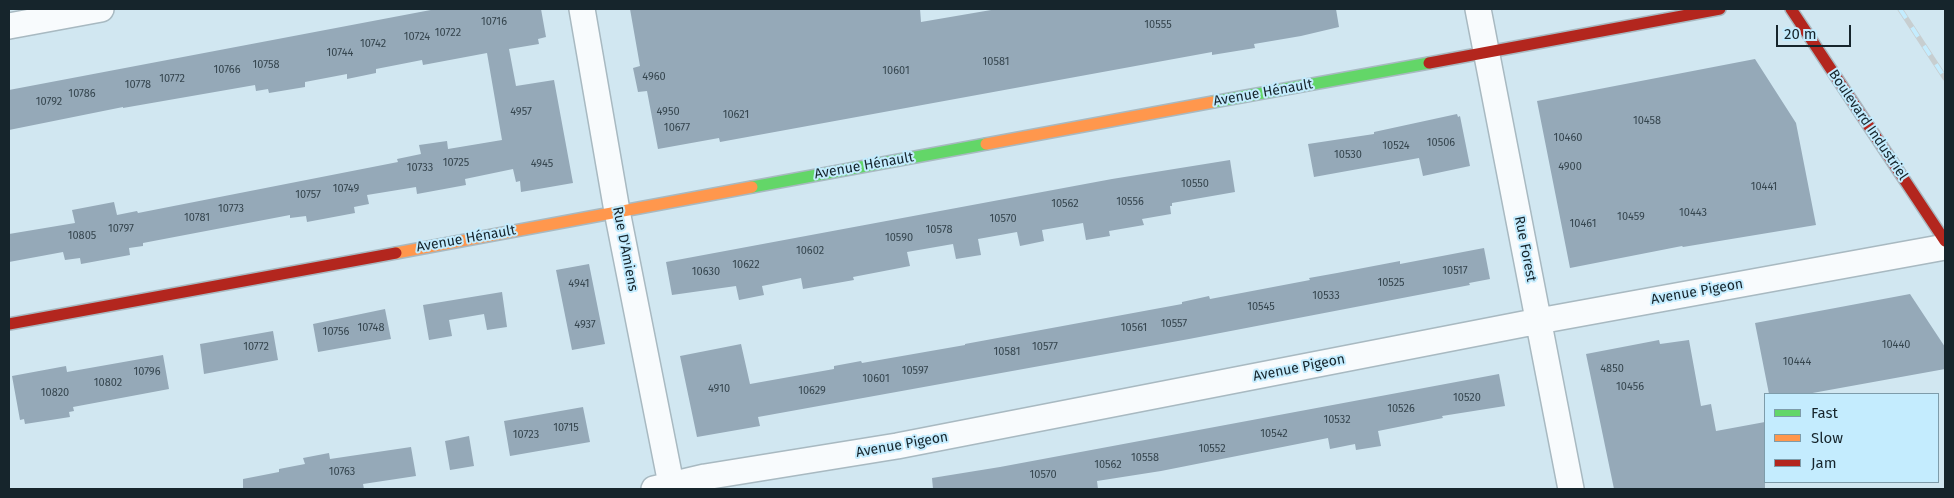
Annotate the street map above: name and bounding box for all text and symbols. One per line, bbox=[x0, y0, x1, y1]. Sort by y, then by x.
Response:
house number: 10716 bbox=[481, 15, 507, 29]
scale bar bbox=[1779, 15, 1854, 47]
house number: 10555 bbox=[1144, 18, 1172, 32]
text: 20 m bbox=[1784, 25, 1817, 43]
house number: 10722 bbox=[435, 26, 461, 40]
house number: 10724 bbox=[404, 30, 430, 44]
house number: 10742 bbox=[360, 37, 386, 51]
house number: 10744 bbox=[327, 46, 353, 60]
house number: 10581 bbox=[983, 55, 1009, 69]
house number: 10758 bbox=[253, 58, 279, 72]
house number: 10766 bbox=[213, 63, 241, 77]
house number: 10601 bbox=[882, 64, 910, 78]
street label: Boulevard Industriel bbox=[1825, 67, 1911, 183]
house number: 4960 bbox=[642, 70, 666, 84]
house number: 10772 bbox=[159, 72, 185, 86]
street label: Avenue Hénault bbox=[1212, 76, 1314, 110]
house number: 10778 bbox=[125, 78, 151, 92]
house number: 10786 bbox=[68, 87, 96, 101]
house number: 10792 bbox=[36, 95, 62, 109]
house number: 4957 bbox=[510, 105, 532, 119]
house number: 4950 bbox=[656, 105, 680, 119]
house number: 10621 bbox=[723, 108, 749, 122]
house number: 10458 bbox=[1633, 114, 1661, 128]
house number: 10677 bbox=[664, 121, 690, 135]
house number: 10460 bbox=[1554, 131, 1582, 145]
house number: 10506 bbox=[1427, 136, 1455, 150]
house number: 10524 bbox=[1382, 139, 1410, 153]
house number: 10530 bbox=[1334, 148, 1362, 162]
street label: Avenue Hénault bbox=[813, 149, 915, 183]
house number: 10725 bbox=[443, 156, 469, 170]
house number: 4945 bbox=[531, 157, 553, 171]
house number: 4900 bbox=[1558, 160, 1582, 174]
house number: 10733 bbox=[407, 161, 433, 175]
house number: 10550 bbox=[1181, 177, 1209, 191]
house number: 10441 bbox=[1751, 180, 1777, 194]
house number: 10749 bbox=[333, 182, 359, 196]
house number: 10757 bbox=[295, 188, 321, 202]
house number: 10556 bbox=[1116, 195, 1144, 209]
house number: 10562 bbox=[1051, 197, 1079, 211]
house number: 10773 bbox=[218, 202, 244, 216]
street label: Rue D'Amiens bbox=[609, 205, 641, 293]
house number: 10443 bbox=[1679, 206, 1707, 220]
house number: 10459 bbox=[1617, 210, 1645, 224]
house number: 10781 bbox=[184, 211, 210, 225]
house number: 10570 bbox=[989, 212, 1017, 226]
street label: Rue Forest bbox=[1510, 215, 1540, 283]
house number: 10461 bbox=[1570, 217, 1596, 231]
house number: 10797 bbox=[108, 222, 134, 236]
street label: Avenue Hénault bbox=[415, 222, 517, 256]
house number: 10578 bbox=[926, 223, 952, 237]
house number: 10805 bbox=[68, 229, 96, 243]
house number: 10590 bbox=[885, 231, 913, 245]
house number: 10602 bbox=[796, 244, 824, 258]
house number: 10622 bbox=[732, 258, 760, 272]
house number: 10517 bbox=[1442, 264, 1468, 278]
house number: 10630 bbox=[692, 265, 720, 279]
house number: 10525 bbox=[1377, 276, 1405, 290]
street label: Avenue Pigeon bbox=[1650, 276, 1744, 308]
house number: 4941 bbox=[568, 277, 590, 291]
house number: 10533 bbox=[1312, 289, 1340, 303]
house number: 10545 bbox=[1247, 300, 1275, 314]
house number: 10557 bbox=[1161, 317, 1187, 331]
house number: 4937 bbox=[574, 318, 596, 332]
house number: 10748 bbox=[357, 321, 385, 335]
house number: 10561 bbox=[1121, 321, 1147, 335]
house number: 10756 bbox=[323, 325, 349, 339]
house number: 10440 bbox=[1882, 338, 1910, 352]
house number: 10772 bbox=[243, 340, 269, 354]
house number: 10577 bbox=[1032, 340, 1058, 354]
house number: 10581 bbox=[994, 345, 1020, 359]
street label: Avenue Pigeon bbox=[1252, 351, 1346, 385]
house number: 10444 bbox=[1783, 355, 1811, 369]
house number: 4850 bbox=[1600, 362, 1624, 376]
house number: 10597 bbox=[902, 364, 928, 378]
house number: 10796 bbox=[133, 365, 161, 379]
house number: 10601 bbox=[862, 372, 890, 386]
house number: 10802 bbox=[94, 376, 122, 390]
house number: 10456 bbox=[1616, 380, 1644, 394]
house number: 4910 bbox=[708, 382, 730, 396]
house number: 10629 bbox=[798, 384, 826, 398]
house number: 10820 bbox=[41, 386, 69, 400]
house number: 10520 bbox=[1453, 391, 1481, 405]
legend bbox=[1764, 393, 1939, 483]
house number: 10526 bbox=[1387, 402, 1415, 416]
text: Fast bbox=[1811, 404, 1838, 422]
house number: 10532 bbox=[1323, 413, 1351, 427]
house number: 10715 bbox=[553, 421, 579, 435]
house number: 10542 bbox=[1260, 427, 1288, 441]
house number: 10723 bbox=[513, 428, 539, 442]
street label: Avenue Pigeon bbox=[855, 429, 949, 461]
text: Slow bbox=[1811, 429, 1843, 447]
house number: 10552 bbox=[1198, 442, 1226, 456]
house number: 10558 bbox=[1131, 451, 1159, 465]
text: Jam bbox=[1811, 454, 1837, 472]
house number: 10562 bbox=[1094, 458, 1122, 472]
house number: 10763 bbox=[329, 465, 355, 479]
house number: 10570 bbox=[1029, 468, 1057, 482]

